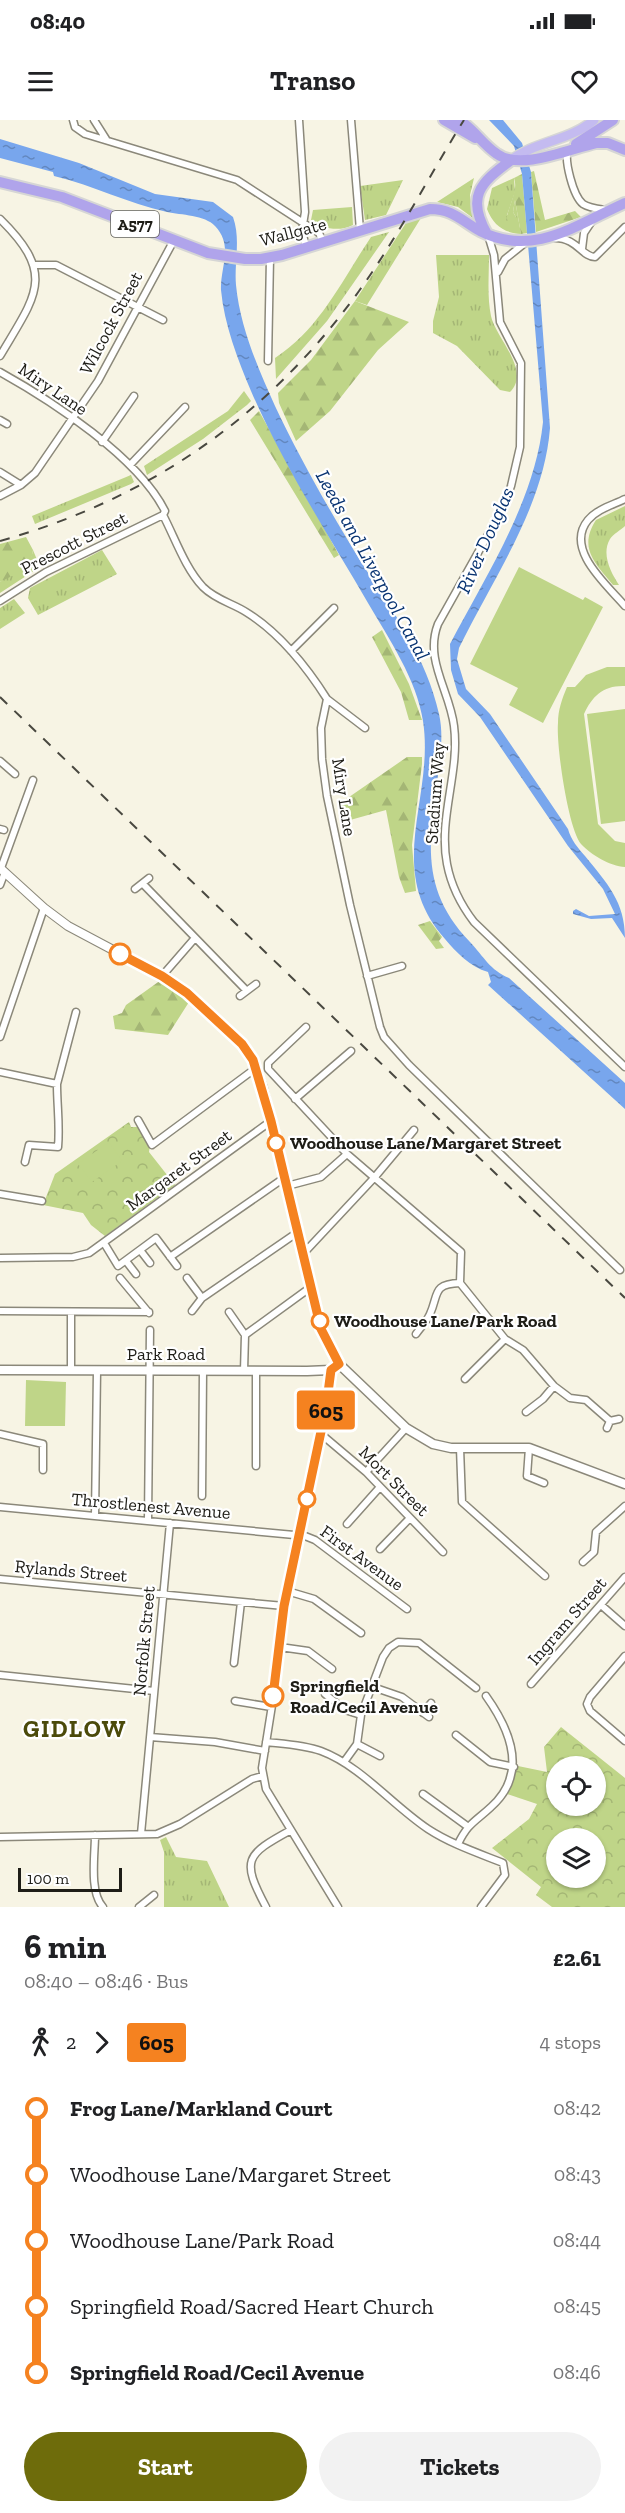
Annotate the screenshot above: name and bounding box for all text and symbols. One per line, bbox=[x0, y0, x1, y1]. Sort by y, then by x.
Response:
text: 08:40 bbox=[30, 8, 85, 35]
icon: menu bbox=[24, 65, 57, 98]
text: Transo bbox=[270, 65, 355, 97]
icon: heart bbox=[568, 65, 601, 98]
road number: A577 bbox=[111, 211, 159, 237]
street label: Wallgate bbox=[257, 213, 329, 251]
street label: Wilcock Street bbox=[75, 268, 147, 378]
street label: Miry Lane bbox=[14, 358, 92, 420]
water label: Leeds and Liverpool Canal bbox=[311, 466, 435, 664]
water label: River Douglas bbox=[451, 483, 519, 597]
street label: Prescott Street bbox=[17, 507, 131, 579]
street label: Stadium Way bbox=[420, 740, 450, 845]
street label: Miry Lane bbox=[327, 756, 361, 838]
unlabelled marker bbox=[109, 943, 131, 965]
street label: Margaret Street bbox=[122, 1124, 236, 1216]
place label: Woodhouse Lane/Margaret Street bbox=[290, 1132, 562, 1154]
marker: Woodhouse Lane/Margaret Street bbox=[267, 1134, 285, 1152]
place label: Woodhouse Lane/Park Road bbox=[334, 1310, 558, 1332]
marker: Woodhouse Lane/Park Road bbox=[311, 1312, 329, 1330]
street label: Park Road bbox=[127, 1343, 205, 1365]
line badge: 605 bbox=[292, 1390, 360, 1430]
text: 605 bbox=[309, 1398, 343, 1423]
street label: Mort Street bbox=[354, 1441, 434, 1521]
street label: Throstlenest Avenue bbox=[70, 1488, 232, 1524]
unlabelled marker bbox=[298, 1490, 316, 1508]
street label: First Avenue bbox=[316, 1520, 408, 1596]
street label: Rylands Street bbox=[14, 1555, 129, 1587]
street label: Ingram Street bbox=[523, 1572, 611, 1669]
street label: Norfolk Street bbox=[128, 1585, 160, 1697]
place label: Springfield Road/Cecil Avenue bbox=[290, 1675, 438, 1718]
marker: Springfield Road/Cecil Avenue bbox=[262, 1685, 284, 1707]
district label: GIDLOW bbox=[23, 1714, 127, 1743]
map controls bbox=[546, 1756, 606, 1888]
button: locate bbox=[546, 1756, 606, 1816]
button: layers bbox=[546, 1828, 606, 1888]
scale bar bbox=[18, 1865, 122, 1892]
text: 100 m bbox=[27, 1869, 69, 1888]
text: 6 min bbox=[24, 1927, 106, 1966]
text: £2.61 bbox=[553, 1945, 601, 1972]
text: 08:40 – 08:46 · Bus bbox=[24, 1969, 188, 1993]
icon: walk bbox=[24, 2026, 57, 2059]
icon: forward bbox=[85, 2026, 118, 2059]
text: 2 bbox=[66, 2030, 76, 2054]
text: 605 bbox=[139, 2030, 174, 2055]
text: 4 stops bbox=[539, 2030, 601, 2054]
text: Frog Lane/Markland Court bbox=[70, 2095, 332, 2122]
text: 08:42 bbox=[553, 2096, 601, 2120]
text: Woodhouse Lane/Margaret Street bbox=[70, 2161, 391, 2188]
text: 08:43 bbox=[554, 2162, 601, 2186]
text: Woodhouse Lane/Park Road bbox=[70, 2227, 334, 2254]
text: 08:44 bbox=[553, 2228, 601, 2252]
text: Springfield Road/Sacred Heart Church bbox=[70, 2293, 434, 2320]
text: 08:45 bbox=[553, 2294, 601, 2318]
text: Springfield Road/Cecil Avenue bbox=[70, 2359, 364, 2386]
text: 08:46 bbox=[553, 2360, 601, 2384]
button: Start bbox=[24, 2432, 307, 2501]
button: Tickets bbox=[319, 2432, 601, 2501]

